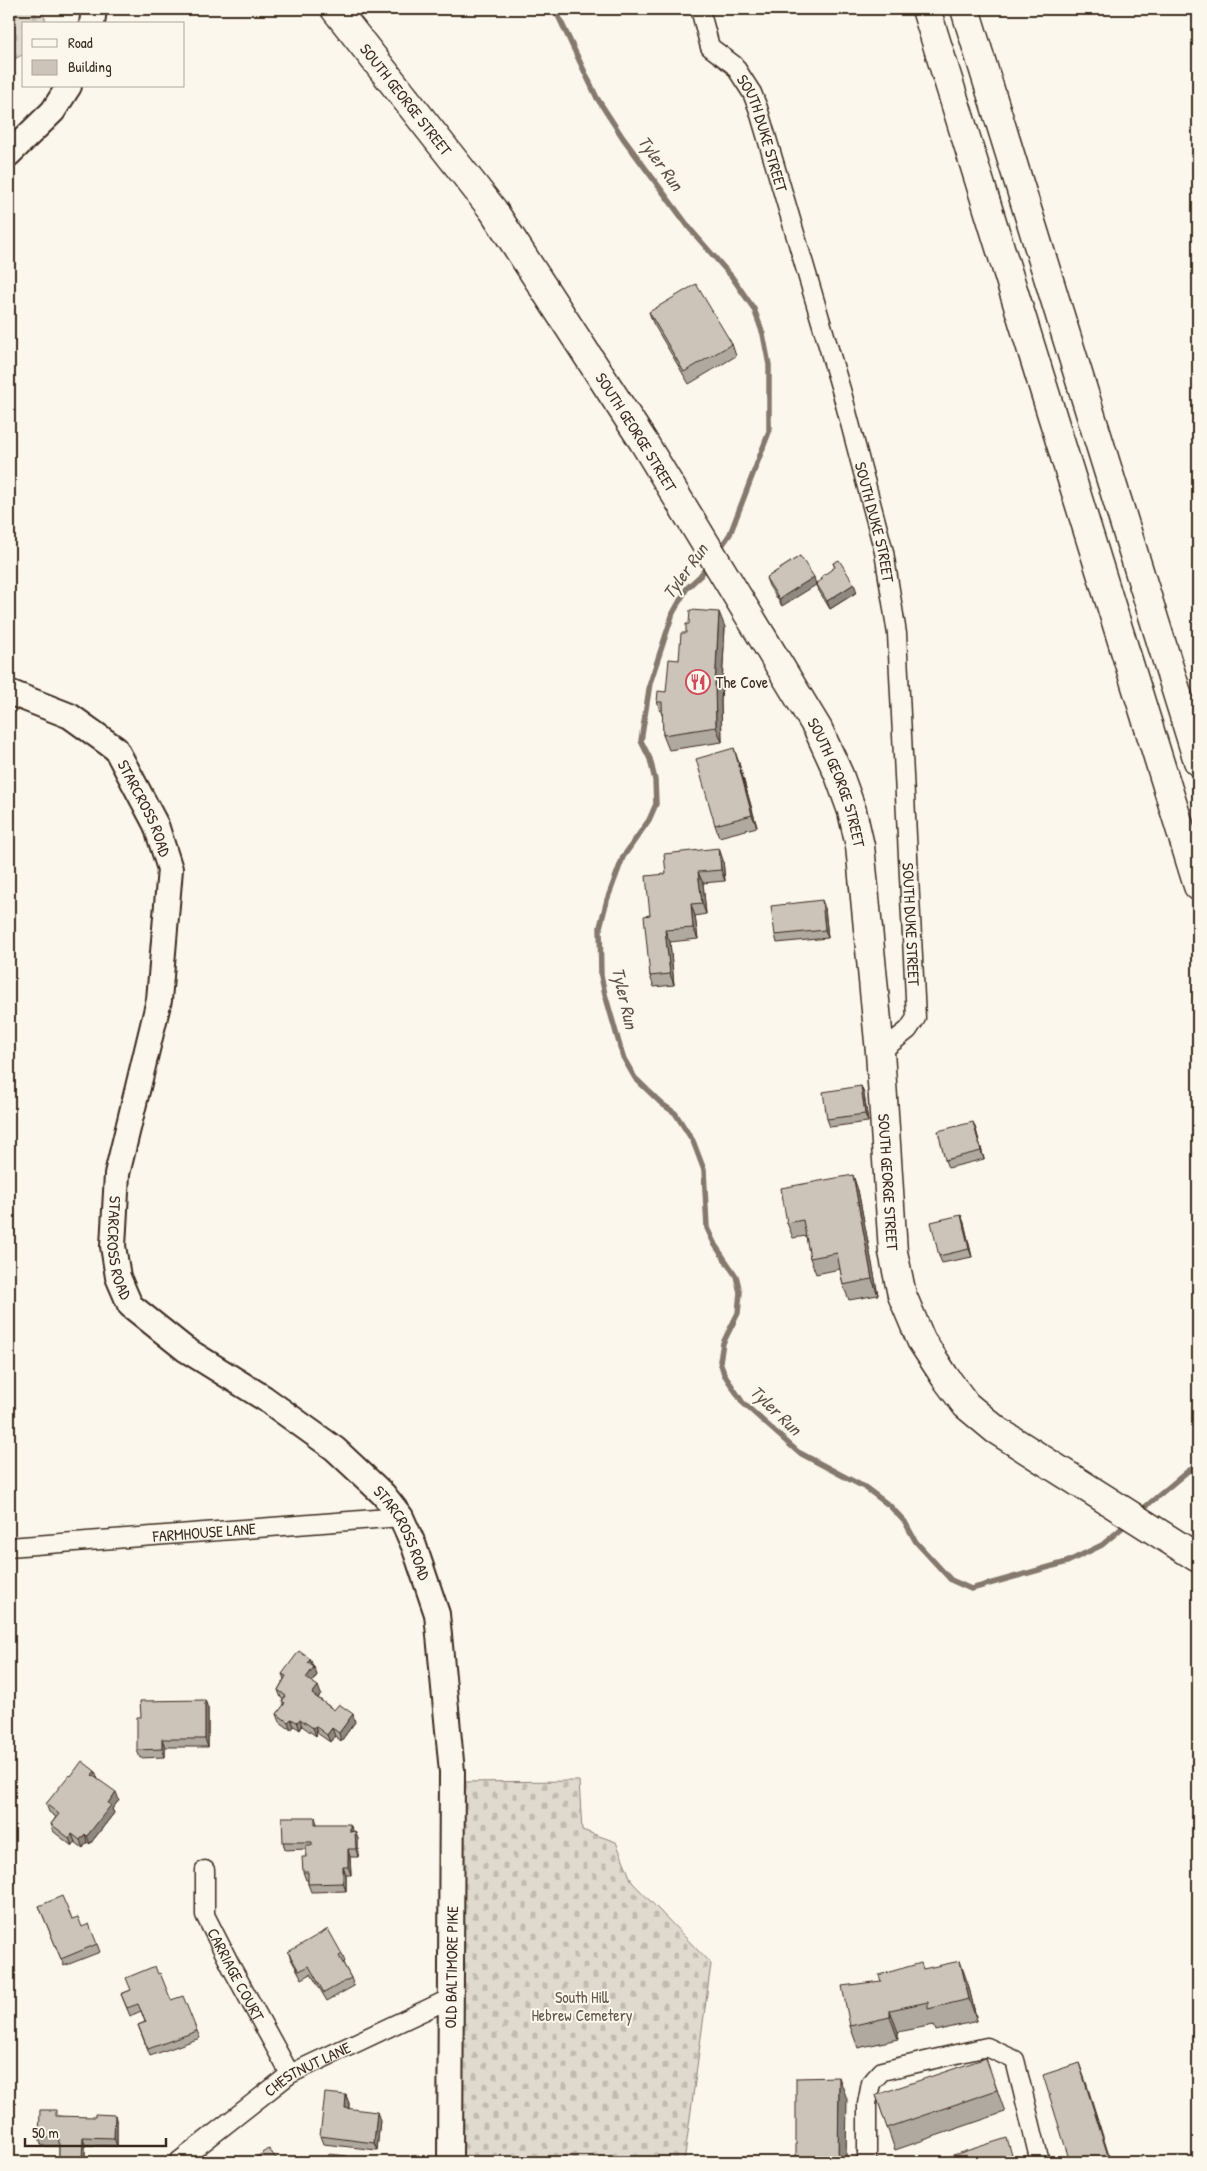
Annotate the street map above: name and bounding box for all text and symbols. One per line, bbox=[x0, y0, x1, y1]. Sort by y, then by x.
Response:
legend bbox=[22, 22, 185, 88]
text: Road bbox=[68, 32, 93, 53]
street label: SOUTH GEORGE STREET bbox=[355, 39, 457, 160]
text: Building bbox=[68, 56, 112, 77]
street label: SOUTH DUKE STREET bbox=[732, 70, 793, 195]
water label: Tyler Run bbox=[632, 130, 691, 197]
street label: SOUTH GEORGE STREET bbox=[590, 368, 682, 496]
street label: SOUTH DUKE STREET bbox=[850, 459, 900, 584]
water label: Tyler Run bbox=[656, 537, 715, 604]
restaurant icon: The Cove bbox=[685, 669, 711, 695]
place label: The Cove bbox=[716, 671, 769, 693]
street label: SOUTH GEORGE STREET bbox=[803, 713, 871, 850]
street label: STARCROSS ROAD bbox=[113, 756, 176, 860]
street label: SOUTH DUKE STREET bbox=[897, 862, 925, 987]
water label: Tyler Run bbox=[606, 965, 645, 1033]
street label: SOUTH GEORGE STREET bbox=[873, 1113, 904, 1251]
street label: STARCROSS ROAD bbox=[101, 1195, 137, 1303]
water label: Tyler Run bbox=[745, 1379, 809, 1442]
street label: STARCROSS ROAD bbox=[369, 1480, 436, 1583]
street label: FARMHOUSE LANE bbox=[151, 1517, 257, 1547]
street label: OLD BALTIMORE PIKE bbox=[439, 1906, 463, 2028]
street label: CARRIAGE COURT bbox=[202, 1924, 270, 2025]
park label: South Hill Hebrew Cemetery bbox=[531, 1986, 633, 2026]
street label: CHESTNUT LANE bbox=[259, 2036, 354, 2101]
scale bar bbox=[25, 2116, 166, 2148]
text: 50 m bbox=[32, 2122, 59, 2143]

